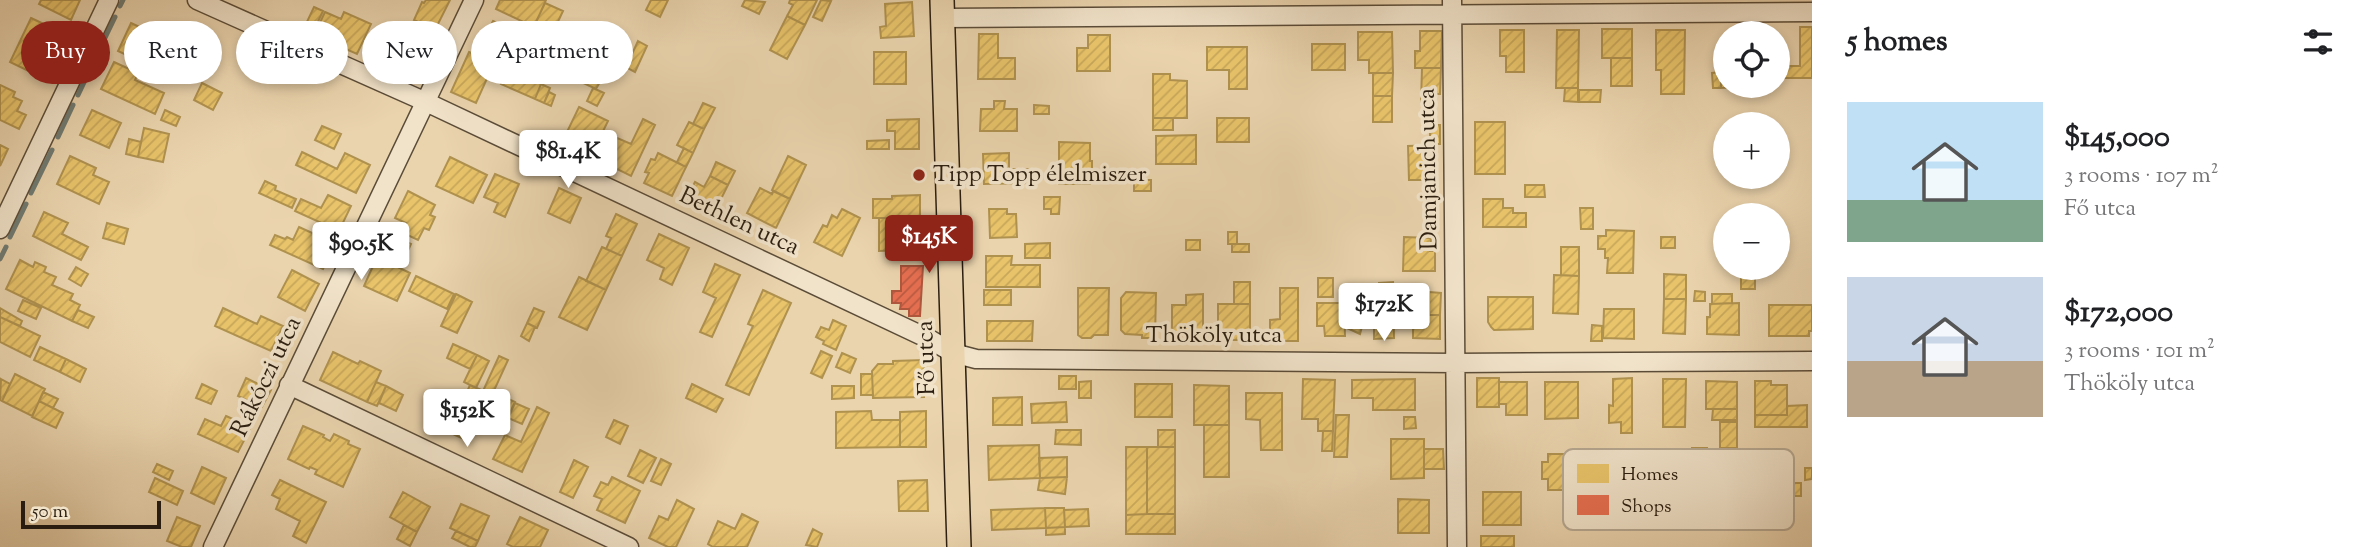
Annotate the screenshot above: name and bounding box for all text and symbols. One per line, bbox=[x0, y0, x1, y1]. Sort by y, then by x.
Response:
chip: Buy bbox=[21, 21, 110, 84]
chip: Rent bbox=[124, 21, 222, 84]
chip: Filters bbox=[236, 21, 348, 84]
chip: New bbox=[362, 21, 457, 84]
chip: Apartment bbox=[471, 21, 633, 84]
map controls bbox=[1713, 21, 1790, 280]
button: locate bbox=[1713, 21, 1790, 98]
text: 5 homes bbox=[1847, 21, 1948, 64]
icon: filters bbox=[2299, 23, 2337, 61]
street label: Damjanich utca bbox=[1411, 88, 1447, 250]
button: + bbox=[1713, 112, 1790, 189]
text: $145,000 bbox=[2064, 117, 2170, 160]
pin: $81.4K bbox=[511, 130, 625, 190]
icon: home bbox=[1903, 130, 1987, 214]
text: $81.4K bbox=[535, 136, 601, 169]
place label: Tipp Topp élelmiszer bbox=[933, 158, 1147, 192]
text: 3 rooms · 107 m² bbox=[2064, 160, 2219, 193]
marker: Tipp Topp élelmiszer bbox=[911, 167, 927, 183]
street label: Bethlen utca bbox=[673, 179, 805, 265]
text: Fő utca bbox=[2064, 193, 2136, 226]
button: − bbox=[1713, 203, 1790, 280]
pin: $145K bbox=[880, 216, 978, 275]
text: $145K bbox=[901, 221, 957, 254]
pin: $90.5K bbox=[304, 222, 418, 282]
text: $90.5K bbox=[328, 228, 394, 261]
pin: $172K bbox=[1335, 284, 1433, 343]
text: $172K bbox=[1355, 289, 1413, 322]
text: $172,000 bbox=[2064, 292, 2173, 335]
icon: home bbox=[1903, 305, 1987, 389]
street label: Rákóczi utca bbox=[223, 311, 311, 443]
street label: Thököly utca bbox=[1146, 319, 1282, 353]
street label: Fő utca bbox=[909, 320, 945, 396]
text: 3 rooms · 101 m² bbox=[2064, 335, 2215, 368]
text: Thököly utca bbox=[2064, 368, 2195, 401]
pin: $152K bbox=[418, 390, 516, 449]
text: $152K bbox=[439, 395, 495, 428]
legend bbox=[1563, 449, 1794, 530]
text: Homes bbox=[1621, 462, 1678, 489]
text: Shops bbox=[1621, 494, 1672, 521]
scale bar bbox=[21, 498, 161, 530]
text: 50 m bbox=[32, 499, 68, 526]

